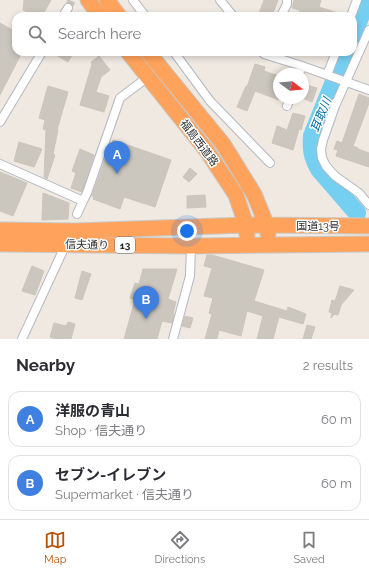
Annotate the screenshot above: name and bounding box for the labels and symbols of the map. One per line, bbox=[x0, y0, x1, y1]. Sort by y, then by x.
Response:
north arrow bbox=[273, 68, 309, 104]
water label: 耳取川 bbox=[308, 94, 335, 134]
street label: 福島西道路 bbox=[177, 117, 221, 169]
pin: A bbox=[104, 141, 130, 174]
street label: 国道13号 bbox=[296, 220, 340, 233]
your location bbox=[177, 221, 197, 241]
road number: 13 bbox=[115, 237, 135, 253]
street label: 信夫通り bbox=[65, 238, 109, 252]
pin: B bbox=[133, 286, 159, 319]

